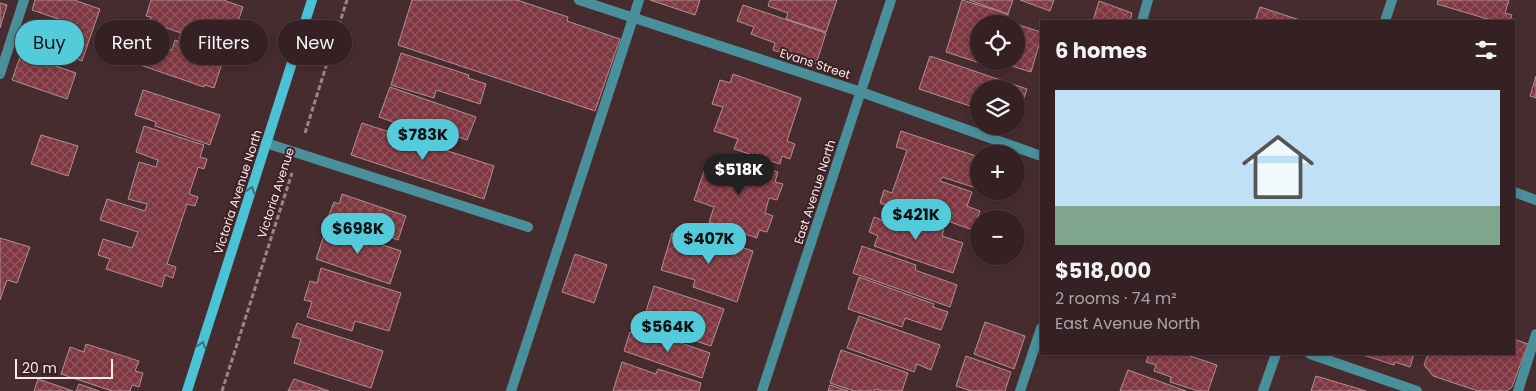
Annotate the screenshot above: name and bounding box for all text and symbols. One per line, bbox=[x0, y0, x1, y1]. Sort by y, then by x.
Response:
map controls bbox=[970, 15, 1025, 265]
button: locate bbox=[970, 15, 1025, 70]
chip: Buy bbox=[15, 20, 84, 65]
chip: Rent bbox=[94, 20, 170, 65]
chip: Filters bbox=[180, 20, 268, 65]
chip: New bbox=[278, 20, 352, 65]
text: 6 homes bbox=[1055, 36, 1147, 65]
icon: filters bbox=[1472, 36, 1500, 64]
street label: Evans Street bbox=[778, 44, 853, 83]
button: layers bbox=[970, 80, 1025, 135]
pin: $783K bbox=[388, 119, 458, 161]
icon: home bbox=[1233, 122, 1323, 212]
text: $783K bbox=[398, 123, 448, 146]
street label: Victoria Avenue North bbox=[209, 127, 266, 256]
street label: East Avenue North bbox=[790, 137, 839, 246]
street label: Victoria Avenue bbox=[253, 145, 298, 240]
button: + bbox=[970, 145, 1025, 200]
pin: $518K bbox=[704, 154, 774, 196]
text: $518K bbox=[715, 158, 763, 181]
one-way arrow bbox=[246, 186, 256, 194]
pin: $421K bbox=[881, 198, 951, 241]
text: $421K bbox=[892, 203, 940, 226]
button: − bbox=[970, 210, 1025, 265]
pin: $698K bbox=[323, 212, 393, 255]
text: $698K bbox=[332, 217, 384, 240]
pin: $407K bbox=[674, 222, 744, 265]
text: $407K bbox=[683, 227, 735, 250]
text: $518,000 bbox=[1055, 256, 1151, 285]
text: 2 rooms · 74 m² bbox=[1055, 287, 1177, 310]
pin: $564K bbox=[633, 310, 703, 353]
text: East Avenue North bbox=[1055, 312, 1200, 335]
text: $564K bbox=[641, 315, 695, 338]
one-way arrow bbox=[196, 341, 206, 349]
scale bar bbox=[15, 356, 112, 379]
text: 20 m bbox=[22, 358, 57, 378]

